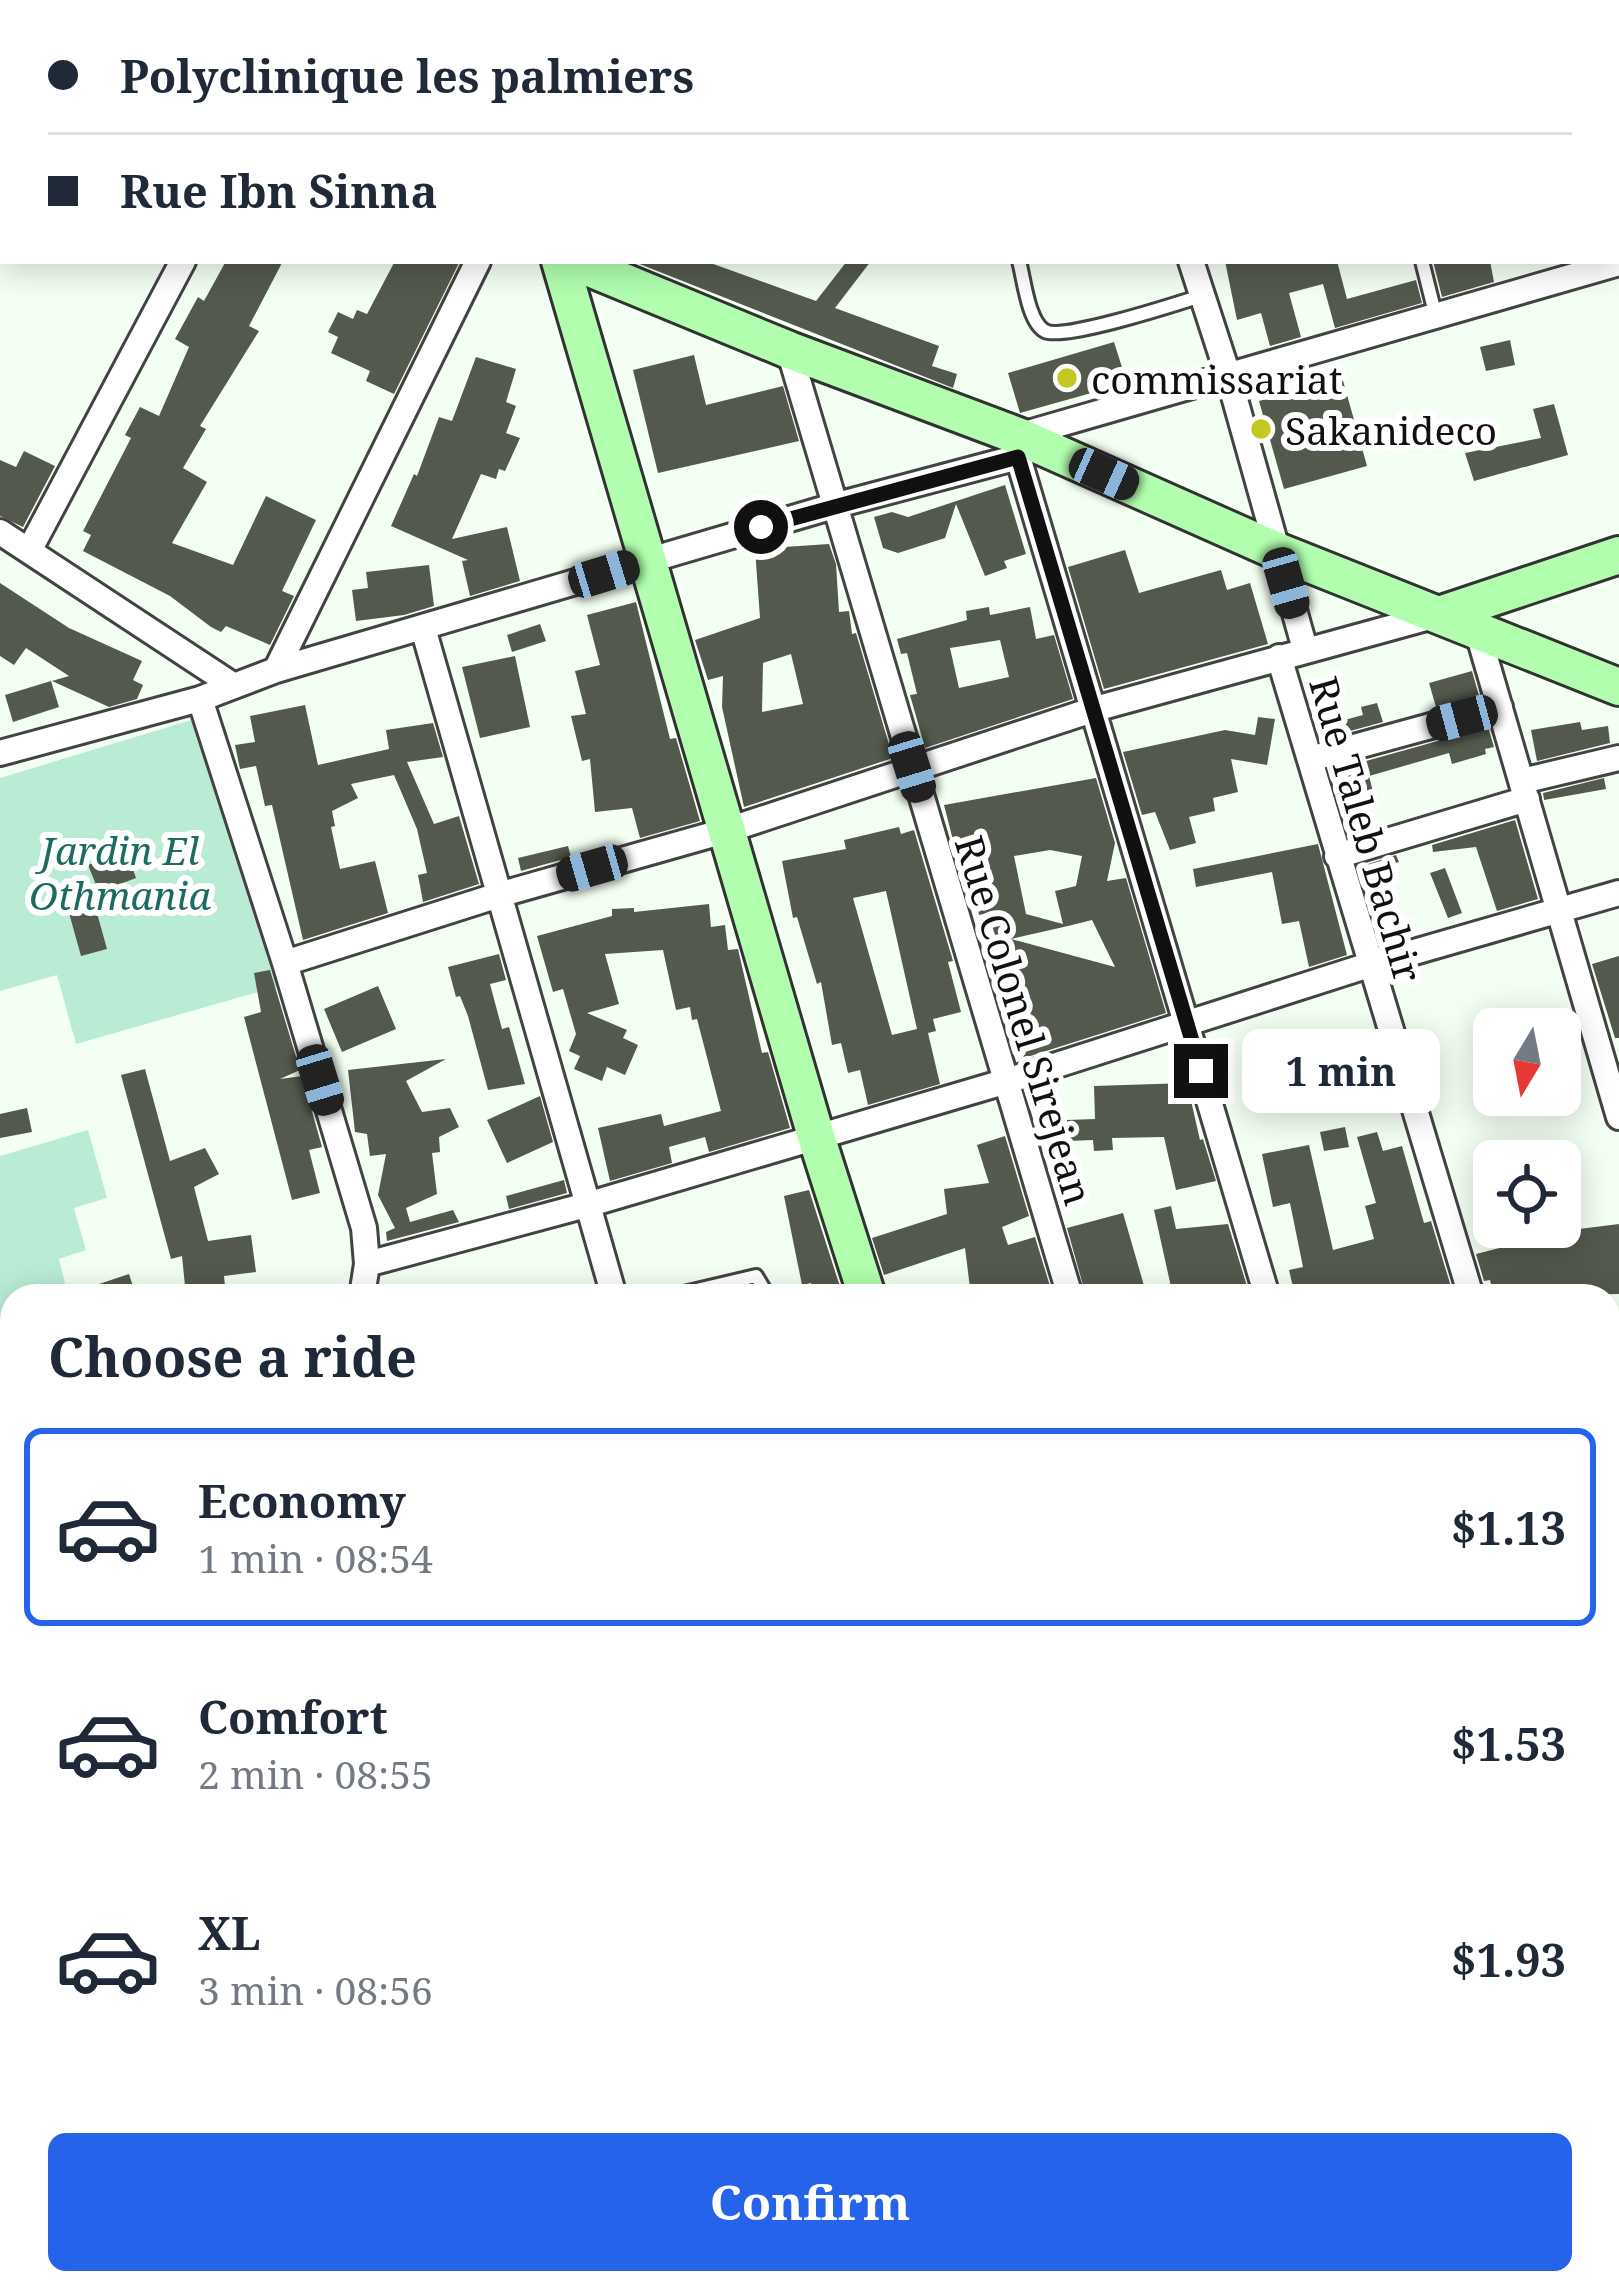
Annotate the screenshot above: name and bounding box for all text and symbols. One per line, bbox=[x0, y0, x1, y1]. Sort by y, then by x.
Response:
text: Polyclinique les palmiers bbox=[120, 45, 694, 106]
text: Rue Ibn Sinna bbox=[120, 160, 437, 221]
place label: commissariat bbox=[1091, 352, 1343, 405]
marker: commissariat bbox=[1054, 365, 1080, 391]
place label: Sakanideco bbox=[1285, 403, 1497, 456]
marker: Sakanideco bbox=[1248, 416, 1274, 442]
car bbox=[1064, 443, 1144, 505]
route start bbox=[734, 500, 788, 554]
car bbox=[1259, 543, 1313, 623]
car bbox=[564, 546, 644, 602]
street label: Rue Taleb Bachir bbox=[1298, 670, 1436, 988]
car bbox=[1423, 691, 1501, 745]
car bbox=[884, 727, 940, 807]
park label: Jardin El Othmania bbox=[29, 823, 211, 921]
street label: Rue Colonel Sirejean bbox=[944, 829, 1106, 1211]
car bbox=[552, 841, 632, 895]
north arrow bbox=[1473, 1008, 1581, 1116]
map controls bbox=[1473, 1008, 1581, 1248]
callout: 1 min bbox=[1243, 1029, 1441, 1113]
car bbox=[292, 1040, 348, 1120]
route end bbox=[1174, 1044, 1228, 1098]
text: 1 min bbox=[1286, 1044, 1396, 1097]
button: locate bbox=[1473, 1140, 1581, 1248]
text: Choose a ride bbox=[48, 1319, 417, 1393]
text: Economy bbox=[198, 1470, 406, 1531]
icon: car bbox=[54, 1473, 162, 1581]
text: $1.13 bbox=[1451, 1497, 1566, 1558]
text: 1 min · 08:54 bbox=[198, 1531, 433, 1584]
text: Comfort bbox=[198, 1686, 388, 1747]
icon: car bbox=[54, 1689, 162, 1797]
text: $1.53 bbox=[1451, 1713, 1566, 1774]
text: 2 min · 08:55 bbox=[198, 1747, 433, 1800]
text: XL bbox=[198, 1902, 260, 1963]
icon: car bbox=[54, 1905, 162, 2013]
text: $1.93 bbox=[1451, 1929, 1566, 1990]
text: 3 min · 08:56 bbox=[198, 1963, 433, 2016]
button: Confirm bbox=[48, 2133, 1572, 2271]

